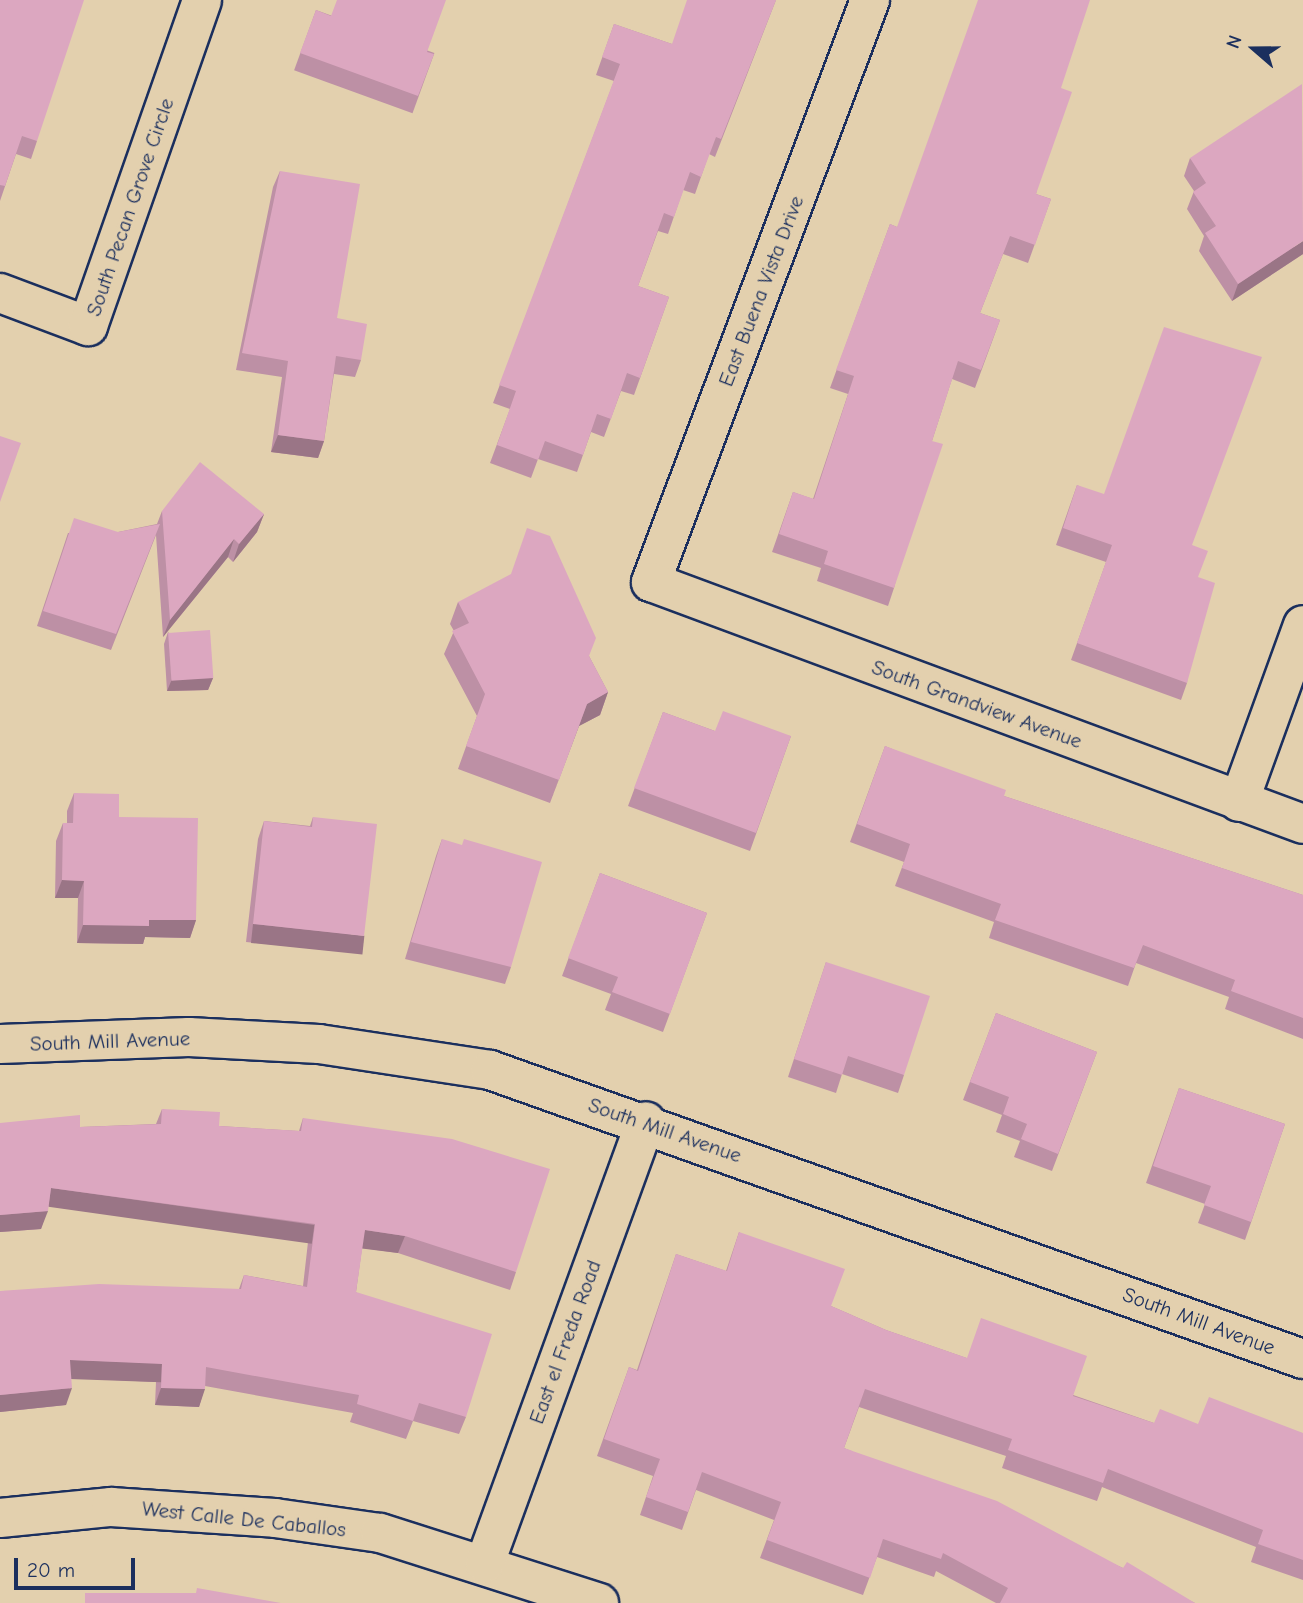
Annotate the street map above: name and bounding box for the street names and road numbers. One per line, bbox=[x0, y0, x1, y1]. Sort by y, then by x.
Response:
street label: South Pecan Grove Circle bbox=[81, 95, 179, 319]
street label: East Buena Vista Drive bbox=[713, 192, 809, 390]
street label: South Grandview Avenue bbox=[868, 654, 1086, 754]
street label: South Mill Avenue bbox=[29, 1026, 191, 1056]
street label: South Mill Avenue bbox=[585, 1092, 745, 1168]
street label: East el Freda Road bbox=[524, 1257, 606, 1427]
street label: South Mill Avenue bbox=[1119, 1282, 1279, 1360]
street label: West Calle De Caballos bbox=[141, 1496, 347, 1542]

